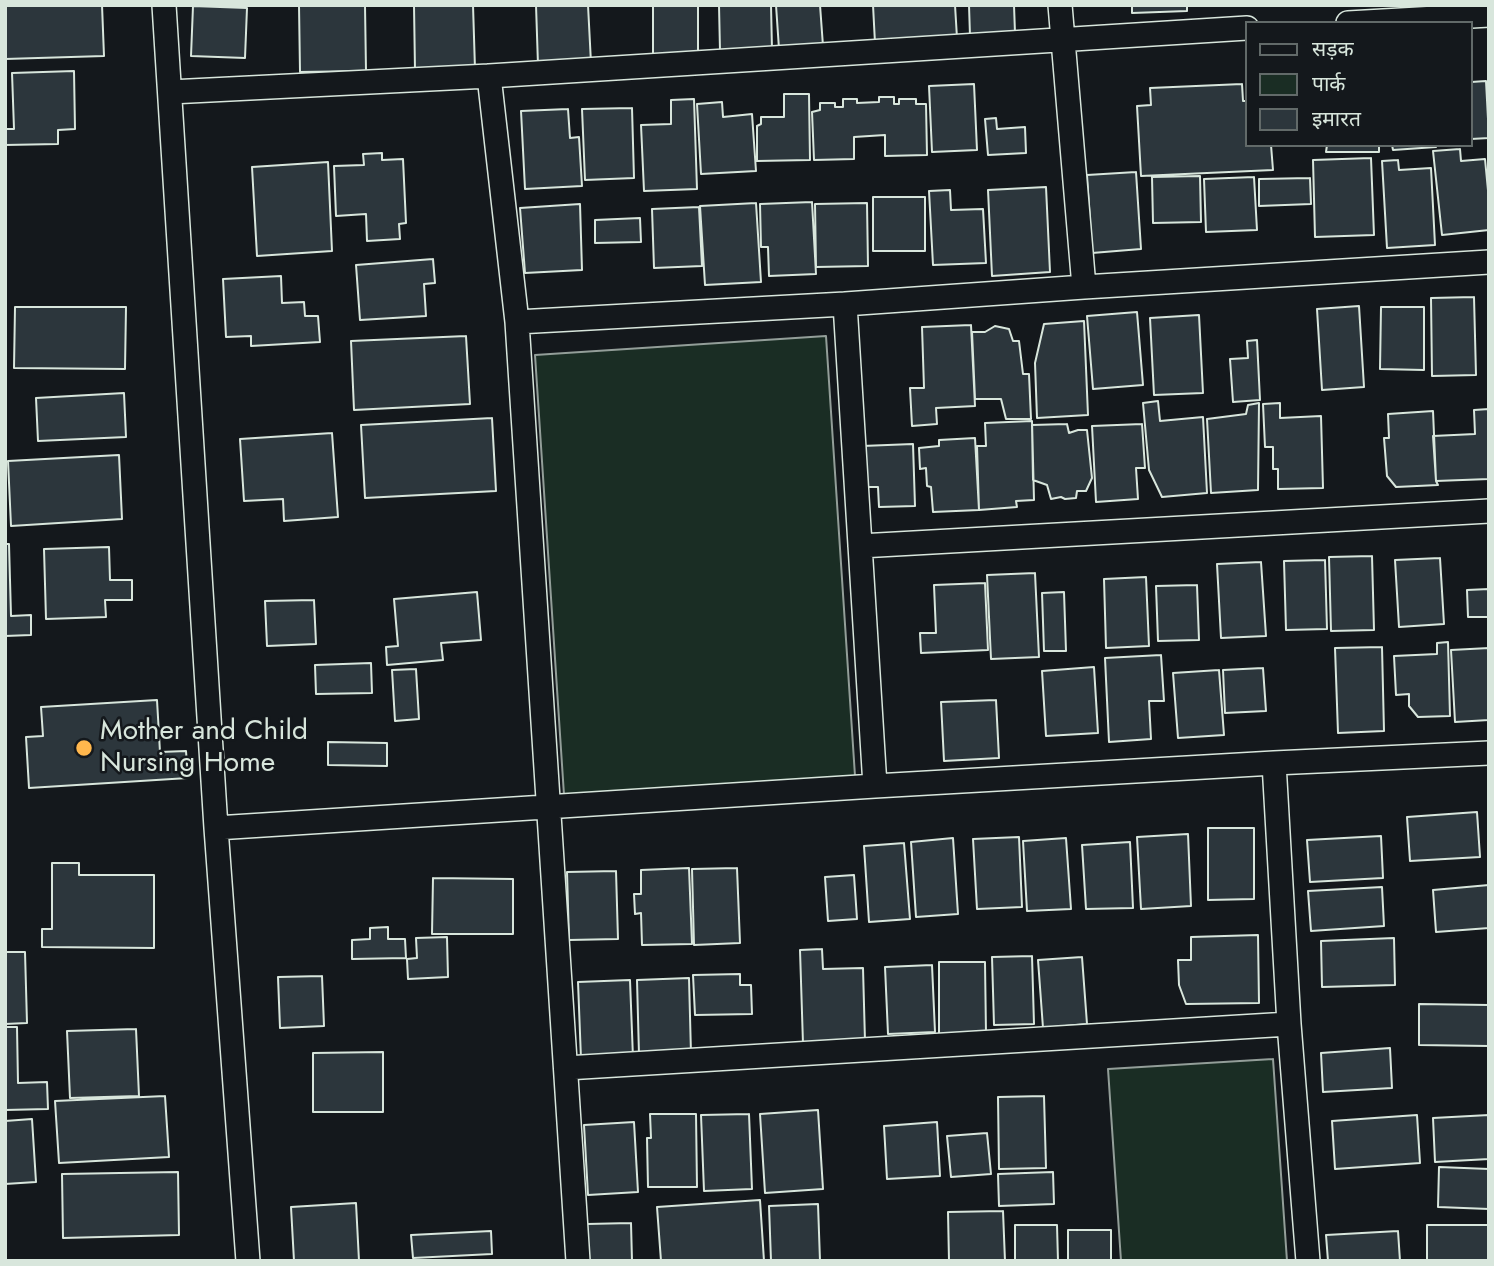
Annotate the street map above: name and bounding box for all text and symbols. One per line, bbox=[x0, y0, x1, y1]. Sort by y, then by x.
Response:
legend bbox=[1246, 21, 1473, 147]
text: सड़क bbox=[1312, 34, 1354, 64]
text: पार्क bbox=[1312, 69, 1346, 99]
text: इमारत bbox=[1312, 104, 1361, 134]
place label: Mother and Child Nursing Home bbox=[100, 715, 308, 781]
marker: Mother and Child Nursing Home bbox=[74, 738, 94, 758]

